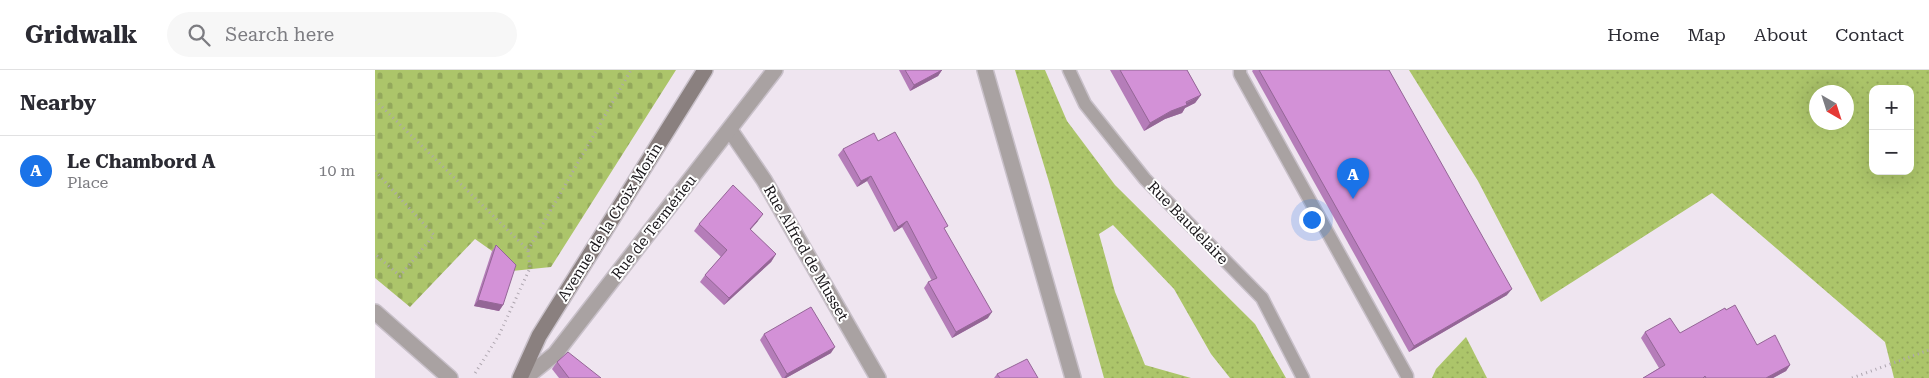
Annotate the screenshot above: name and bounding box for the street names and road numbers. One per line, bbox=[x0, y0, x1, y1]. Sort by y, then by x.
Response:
street label: Avenue de la Croix Morin bbox=[554, 139, 666, 304]
street label: Rue de Termérieu bbox=[608, 171, 701, 283]
street label: Rue Baudelaire bbox=[1144, 178, 1232, 268]
street label: Rue Alfred de Musset bbox=[760, 182, 852, 324]

